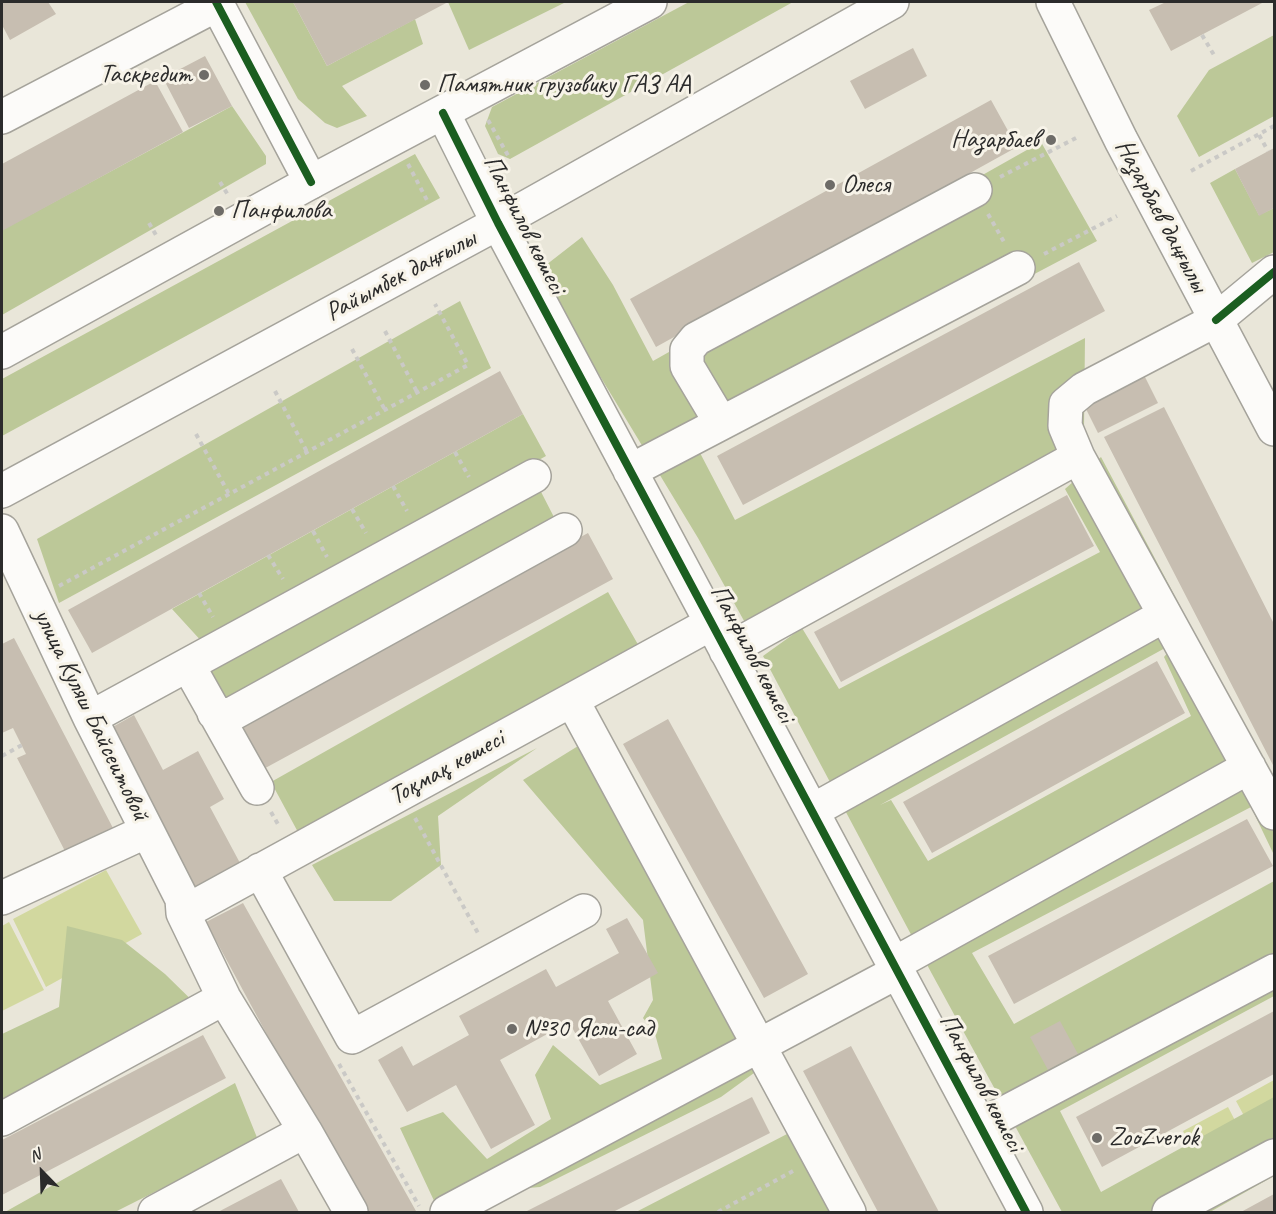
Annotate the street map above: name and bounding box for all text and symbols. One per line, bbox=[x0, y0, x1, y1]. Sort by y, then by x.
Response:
place label: Таскредит bbox=[100, 59, 192, 91]
marker: Таскредит bbox=[197, 68, 211, 82]
place label: Памятник грузовику ГАЗ АА bbox=[437, 69, 690, 101]
marker: Памятник грузовику ГАЗ АА bbox=[418, 78, 432, 92]
place label: Назарбаев bbox=[951, 124, 1039, 156]
marker: Назарбаев bbox=[1044, 133, 1058, 147]
street label: Назарбаев даңғылы bbox=[1108, 134, 1214, 298]
street label: Панфилов көшесі bbox=[476, 150, 572, 300]
place label: Олеся bbox=[842, 169, 890, 201]
marker: Олеся bbox=[823, 178, 837, 192]
place label: Панфилова bbox=[231, 195, 331, 227]
marker: Панфилова bbox=[212, 204, 226, 218]
street label: Райымбек даңғылы bbox=[320, 223, 482, 329]
street label: Панфилов көшесі bbox=[703, 580, 801, 728]
street label: улица Куляш Байсеитовой bbox=[26, 604, 156, 826]
street label: Тоқмақ көшесі bbox=[384, 724, 510, 812]
street label: Панфилов көшесі bbox=[932, 1009, 1030, 1157]
place label: №30 Ясли-сад bbox=[524, 1013, 653, 1045]
marker: №30 Ясли-сад bbox=[505, 1022, 519, 1036]
place label: ZooZverok bbox=[1109, 1122, 1199, 1154]
marker: ZooZverok bbox=[1090, 1131, 1104, 1145]
north arrow bbox=[12, 1142, 72, 1202]
text: N bbox=[27, 1144, 43, 1167]

